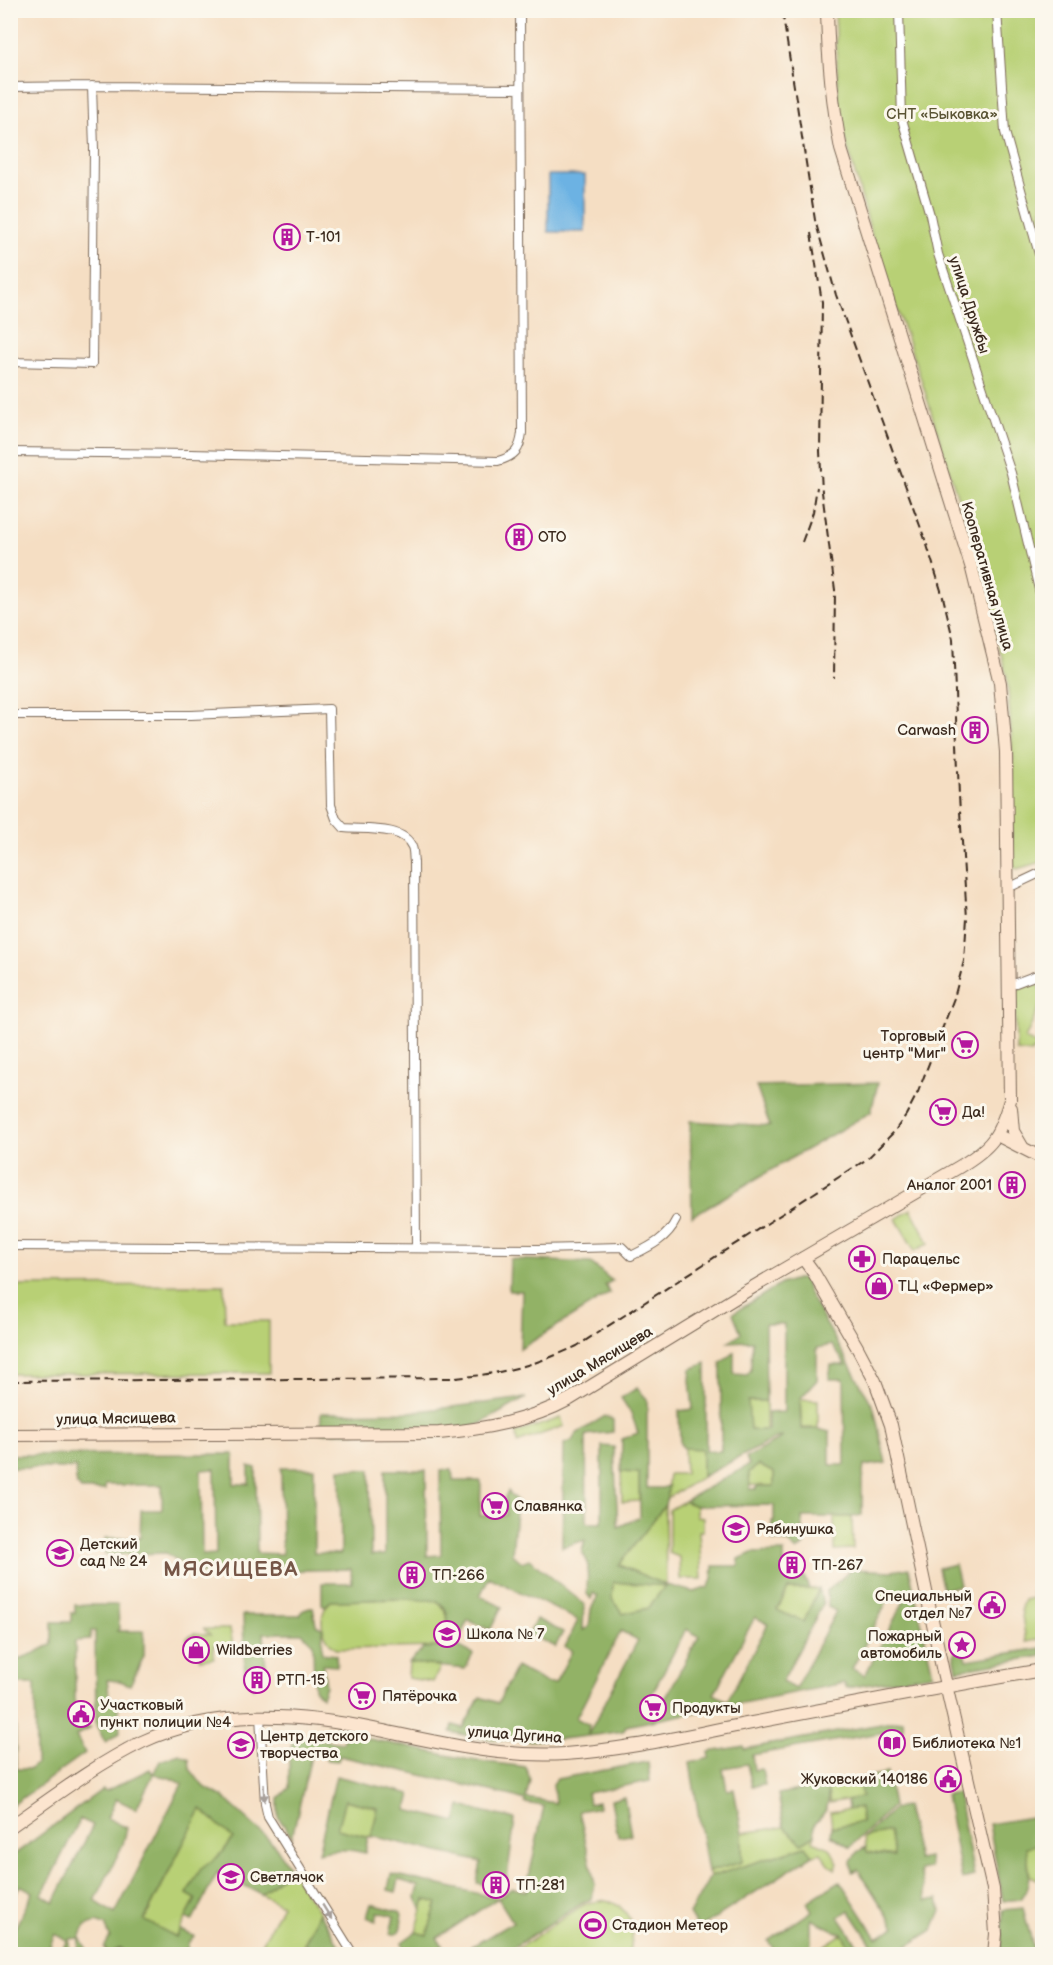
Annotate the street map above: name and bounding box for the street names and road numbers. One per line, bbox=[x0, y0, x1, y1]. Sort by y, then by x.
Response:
street label: улица Дружбы bbox=[944, 254, 994, 356]
street label: Кооперативная улица bbox=[957, 499, 1017, 653]
street label: улица Мясищева bbox=[544, 1322, 656, 1400]
street label: улица Мясищева bbox=[56, 1408, 176, 1430]
street label: улица Дугина bbox=[467, 1722, 563, 1748]

